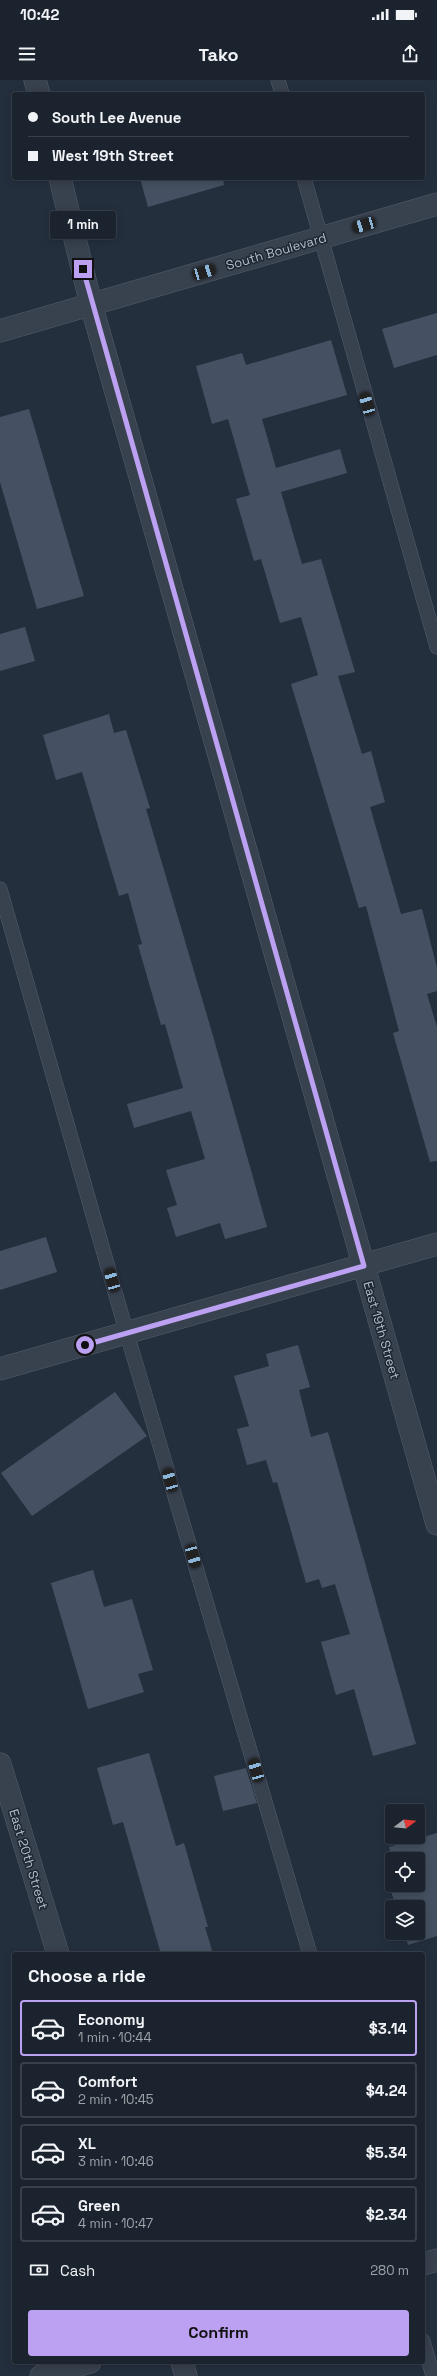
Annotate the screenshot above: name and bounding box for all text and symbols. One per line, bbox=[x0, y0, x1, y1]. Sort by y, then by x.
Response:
text: 10:42 bbox=[20, 5, 59, 24]
icon: menu bbox=[16, 43, 38, 65]
text: Tako bbox=[198, 43, 239, 66]
icon: share bbox=[399, 43, 421, 65]
text: South Lee Avenue bbox=[52, 108, 182, 127]
text: West 19th Street bbox=[52, 146, 174, 165]
callout: 1 min bbox=[50, 211, 116, 239]
text: 1 min bbox=[67, 216, 99, 233]
car bbox=[351, 216, 377, 234]
street label: South Boulevard bbox=[224, 229, 328, 274]
route end bbox=[74, 260, 92, 278]
car bbox=[191, 263, 217, 281]
car bbox=[358, 391, 376, 417]
car bbox=[103, 1267, 121, 1293]
street label: East 19th Street bbox=[359, 1279, 404, 1381]
route start bbox=[76, 1336, 94, 1354]
car bbox=[161, 1467, 179, 1493]
car bbox=[184, 1543, 202, 1569]
car bbox=[247, 1757, 265, 1783]
north arrow bbox=[385, 1804, 425, 1844]
map controls bbox=[385, 1804, 425, 1940]
street label: East 20th Street bbox=[5, 1807, 52, 1911]
button: locate bbox=[385, 1852, 425, 1892]
button: layers bbox=[385, 1900, 425, 1940]
text: Choose a ride bbox=[28, 1964, 146, 1987]
icon: car bbox=[30, 2010, 66, 2046]
text: Economy bbox=[78, 2010, 145, 2029]
text: $3.14 bbox=[369, 2019, 407, 2038]
text: 1 min · 10:44 bbox=[78, 2029, 152, 2046]
icon: car bbox=[30, 2072, 66, 2108]
text: Comfort bbox=[78, 2072, 138, 2091]
text: $4.24 bbox=[366, 2081, 407, 2100]
text: 2 min · 10:45 bbox=[78, 2091, 154, 2108]
icon: car bbox=[30, 2134, 66, 2170]
text: XL bbox=[78, 2134, 96, 2153]
text: $5.34 bbox=[366, 2143, 407, 2162]
text: 3 min · 10:46 bbox=[78, 2153, 154, 2170]
icon: car bbox=[30, 2196, 66, 2232]
text: Green bbox=[78, 2196, 120, 2215]
text: $2.34 bbox=[366, 2205, 407, 2224]
text: 4 min · 10:47 bbox=[78, 2215, 153, 2232]
icon: cash bbox=[28, 2259, 50, 2281]
text: Cash bbox=[60, 2261, 95, 2280]
text: 280 m bbox=[370, 2262, 409, 2279]
button: Confirm bbox=[28, 2310, 409, 2356]

